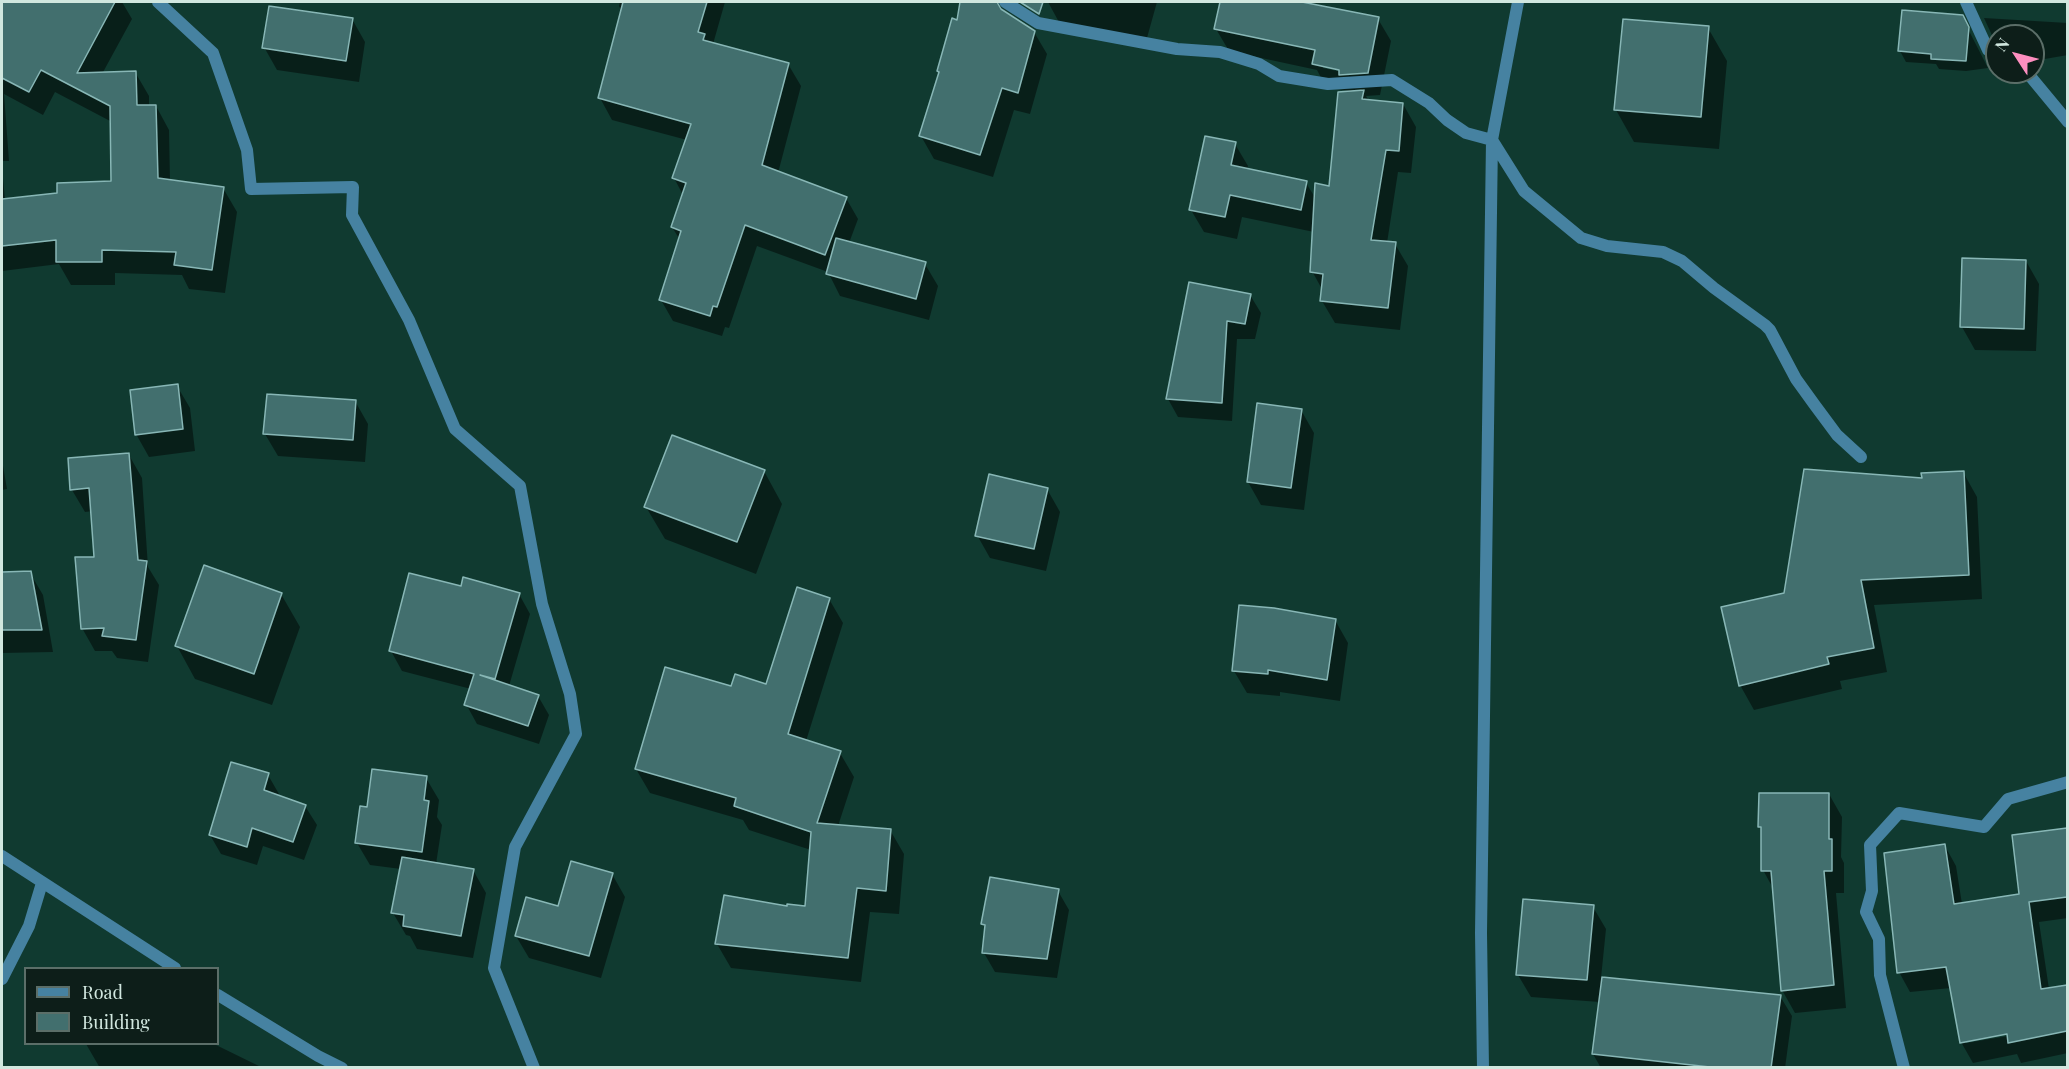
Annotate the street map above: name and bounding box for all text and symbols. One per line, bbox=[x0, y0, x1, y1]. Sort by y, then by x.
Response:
north arrow bbox=[1985, 24, 2045, 84]
text: N bbox=[1990, 33, 2014, 55]
legend bbox=[24, 967, 219, 1045]
text: Road bbox=[82, 980, 123, 1004]
text: Building bbox=[82, 1010, 150, 1034]

